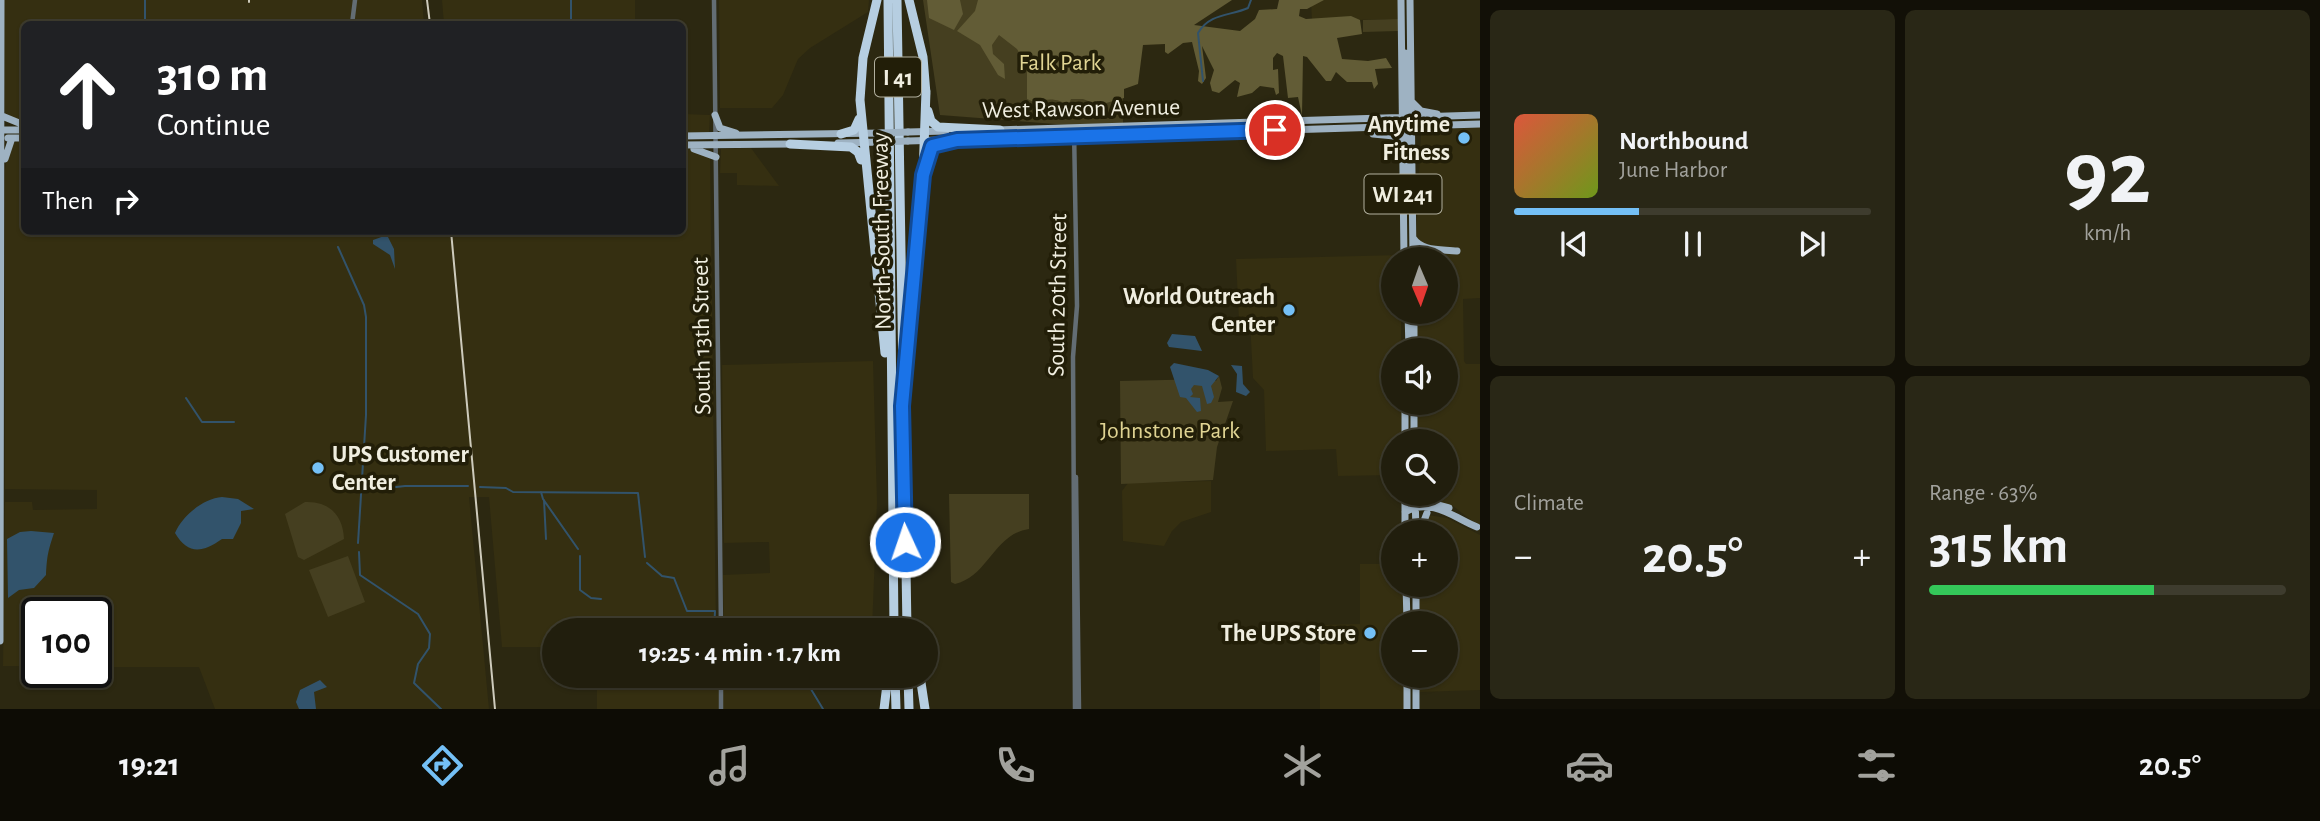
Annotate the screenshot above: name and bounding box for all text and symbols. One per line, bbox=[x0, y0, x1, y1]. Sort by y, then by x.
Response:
icon: ahead bbox=[42, 49, 133, 140]
text: 310 m bbox=[157, 51, 268, 100]
park label: Falk Park bbox=[1018, 51, 1102, 75]
road number: I 41 bbox=[875, 58, 921, 96]
street label: West Rawson Avenue bbox=[982, 95, 1180, 123]
pin bbox=[1245, 100, 1305, 160]
text: Continue bbox=[157, 109, 270, 141]
icon: arrive bbox=[1256, 111, 1294, 149]
place label: Anytime Fitness bbox=[1368, 113, 1450, 165]
text: Northbound bbox=[1619, 128, 1748, 154]
text: 92 bbox=[2064, 129, 2151, 220]
marker: Anytime Fitness bbox=[1456, 130, 1472, 146]
street label: North-South Freeway bbox=[868, 132, 896, 330]
text: June Harbor bbox=[1619, 159, 1727, 182]
road number: WI 241 bbox=[1364, 174, 1442, 214]
icon: right bbox=[107, 182, 145, 220]
text: Then bbox=[42, 188, 93, 214]
street label: South 20th Street bbox=[1045, 213, 1071, 377]
text: km/h bbox=[2084, 222, 2131, 245]
icon: previous bbox=[1555, 225, 1593, 263]
icon: pause bbox=[1674, 225, 1712, 263]
icon: next bbox=[1793, 225, 1831, 263]
north arrow bbox=[1381, 247, 1458, 324]
map controls bbox=[1381, 247, 1458, 688]
street label: South 13th Street bbox=[689, 257, 715, 415]
place label: World Outreach Center bbox=[1123, 285, 1276, 337]
marker: World Outreach Center bbox=[1281, 302, 1297, 318]
button: sound bbox=[1381, 338, 1458, 415]
park label: Johnstone Park bbox=[1100, 419, 1240, 443]
button: search bbox=[1381, 429, 1458, 506]
place label: UPS Customer Center bbox=[332, 443, 469, 495]
marker: UPS Customer Center bbox=[310, 460, 326, 476]
text: Range · 63% bbox=[1929, 482, 2037, 505]
text: Climate bbox=[1514, 492, 1584, 515]
position arrow bbox=[868, 505, 942, 579]
button: + bbox=[1381, 520, 1458, 597]
text: 315 km bbox=[1929, 520, 2068, 572]
text: 20.5° bbox=[1642, 530, 1743, 582]
text: − bbox=[1514, 538, 1532, 576]
text: + bbox=[1853, 538, 1871, 576]
speed limit sign: 100 bbox=[21, 597, 112, 688]
button: − bbox=[1381, 611, 1458, 688]
place label: The UPS Store bbox=[1221, 622, 1356, 646]
marker: The UPS Store bbox=[1362, 625, 1378, 641]
text: 19:25 · 4 min · 1.7 km bbox=[639, 640, 841, 666]
icon: directions bbox=[418, 741, 467, 790]
icon: music bbox=[705, 741, 754, 790]
icon: phone bbox=[991, 741, 1040, 790]
icon: climate bbox=[1278, 741, 1327, 790]
icon: car bbox=[1565, 741, 1614, 790]
icon: filters bbox=[1852, 741, 1901, 790]
text: 19:21 bbox=[119, 749, 180, 781]
text: 20.5° bbox=[2139, 749, 2201, 781]

